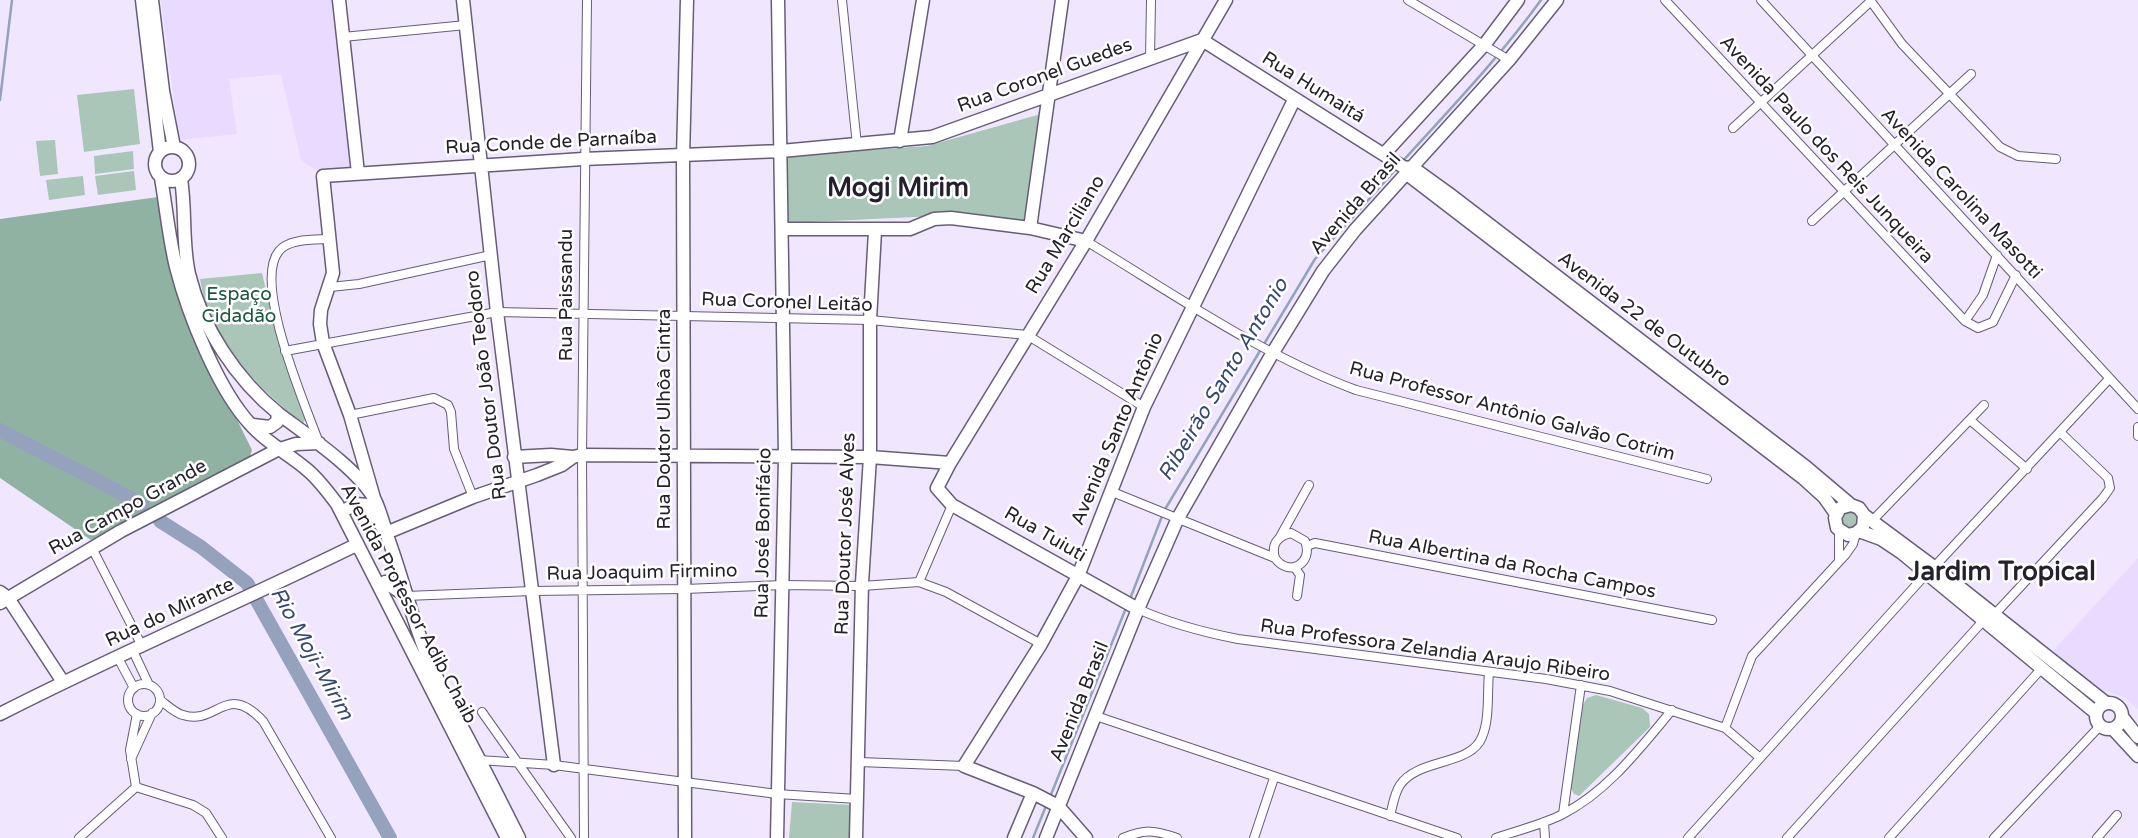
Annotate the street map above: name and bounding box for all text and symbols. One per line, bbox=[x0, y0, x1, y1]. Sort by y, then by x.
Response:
street label: Avenida Paulo dos Reis Junqueira bbox=[1714, 31, 1938, 269]
street label: Rua Coronel Guedes bbox=[955, 34, 1135, 118]
street label: Rua Humaitá bbox=[1257, 47, 1369, 129]
street label: Avenida Carolina Masotti bbox=[1876, 104, 2046, 284]
street label: Rua Conde de Parnaíba bbox=[445, 126, 657, 160]
street label: Avenida Brasil bbox=[1306, 148, 1406, 260]
street label: Rua Marciliano bbox=[1021, 171, 1111, 299]
district label: Mogi Mirim bbox=[827, 173, 969, 205]
street label: Rua Paissandu bbox=[556, 229, 578, 361]
street label: Avenida 22 de Outubro bbox=[1553, 247, 1735, 393]
street label: Rua Doutor João Teodoro bbox=[462, 269, 512, 501]
water label: Ribeirão Santo Antonio bbox=[1154, 274, 1294, 486]
park label: Espaço Cidadão bbox=[202, 284, 276, 328]
street label: Rua Coronel Leitão bbox=[701, 289, 873, 317]
street label: Rua Doutor Ulhôa Cintra bbox=[654, 309, 676, 529]
street label: Avenida Santo Antônio bbox=[1067, 329, 1169, 529]
street label: Rua Professor Antônio Galvão Cotrim bbox=[1347, 357, 1677, 467]
street label: Rua Doutor José Alves bbox=[831, 432, 861, 636]
street label: Rua José Bonifácio bbox=[751, 447, 777, 619]
street label: Rua Campo Grande bbox=[45, 455, 211, 561]
street label: Avenida Professor Adib Chaib bbox=[335, 480, 481, 728]
street label: Rua Tuiuti bbox=[1000, 502, 1090, 568]
street label: Rua Albertina da Rocha Campos bbox=[1366, 526, 1658, 604]
district label: Jardim Tropical bbox=[1908, 557, 2096, 589]
street label: Rua Joaquim Firmino bbox=[546, 560, 738, 586]
street label: Rua do Mirante bbox=[102, 573, 238, 653]
water label: Rio Moji-Mirim bbox=[264, 583, 358, 725]
street label: Rua Professora Zelandia Araujo Ribeiro bbox=[1259, 615, 1611, 687]
street label: Avenida Brasil bbox=[1046, 639, 1114, 765]

